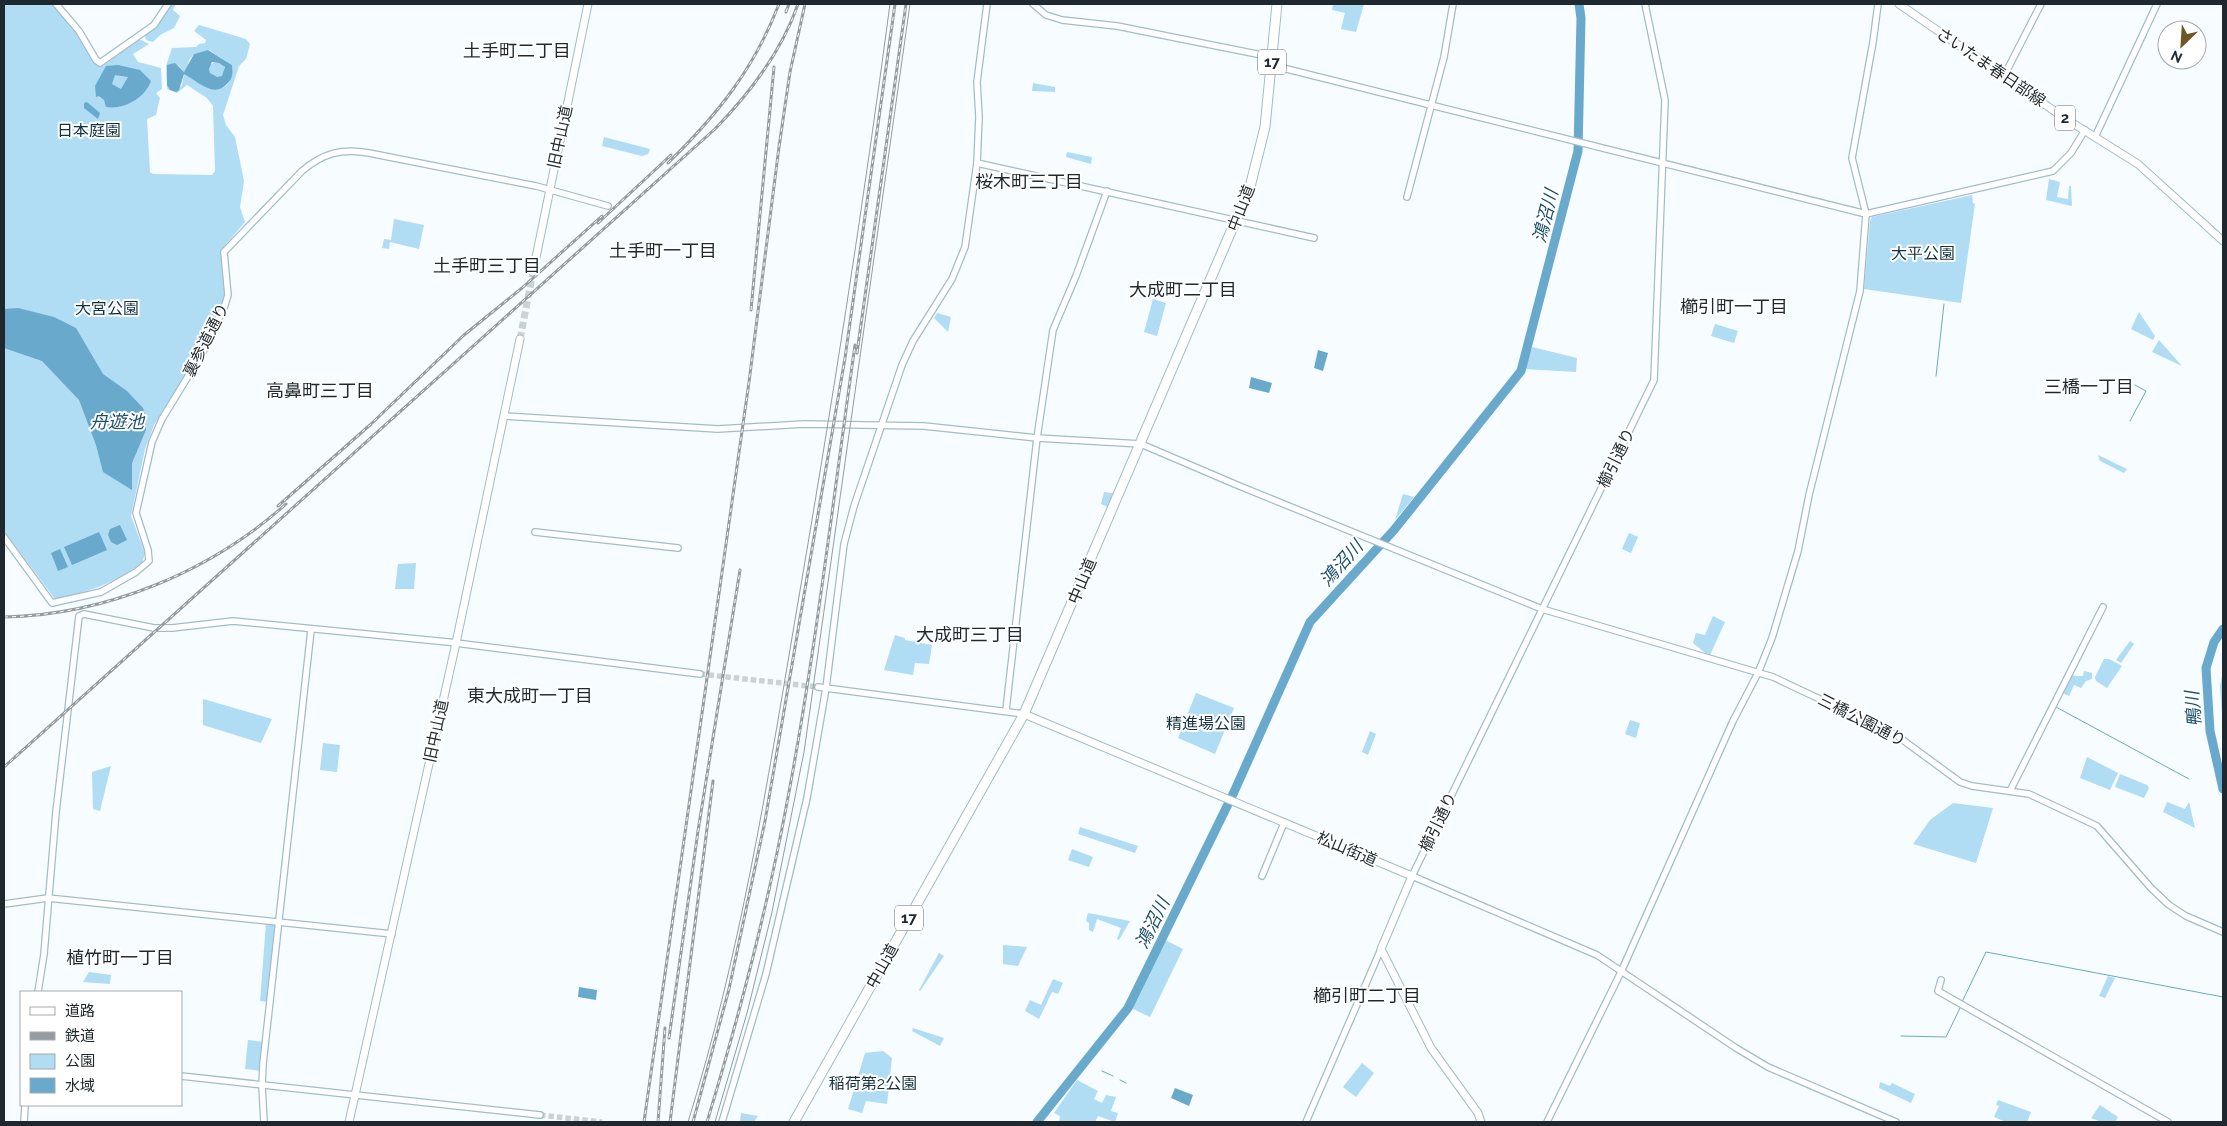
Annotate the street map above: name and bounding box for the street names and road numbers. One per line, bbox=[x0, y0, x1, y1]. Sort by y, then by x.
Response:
street label: さいたま春日部線 bbox=[1933, 23, 2049, 111]
road number: 17 bbox=[1258, 50, 1286, 74]
street label: 旧中山道 bbox=[544, 104, 576, 170]
road number: 2 bbox=[2055, 106, 2075, 130]
street label: 中山道 bbox=[1224, 182, 1258, 234]
street label: 裏参道通り bbox=[179, 300, 233, 380]
street label: 櫛引通り bbox=[1593, 425, 1639, 491]
street label: 中山道 bbox=[1064, 555, 1100, 607]
street label: 三橋公園通り bbox=[1815, 690, 1909, 750]
street label: 旧中山道 bbox=[420, 698, 452, 764]
street label: 櫛引通り bbox=[1415, 789, 1461, 855]
street label: 松山街道 bbox=[1314, 828, 1380, 870]
road number: 17 bbox=[895, 906, 923, 930]
street label: 中山道 bbox=[862, 940, 902, 992]

